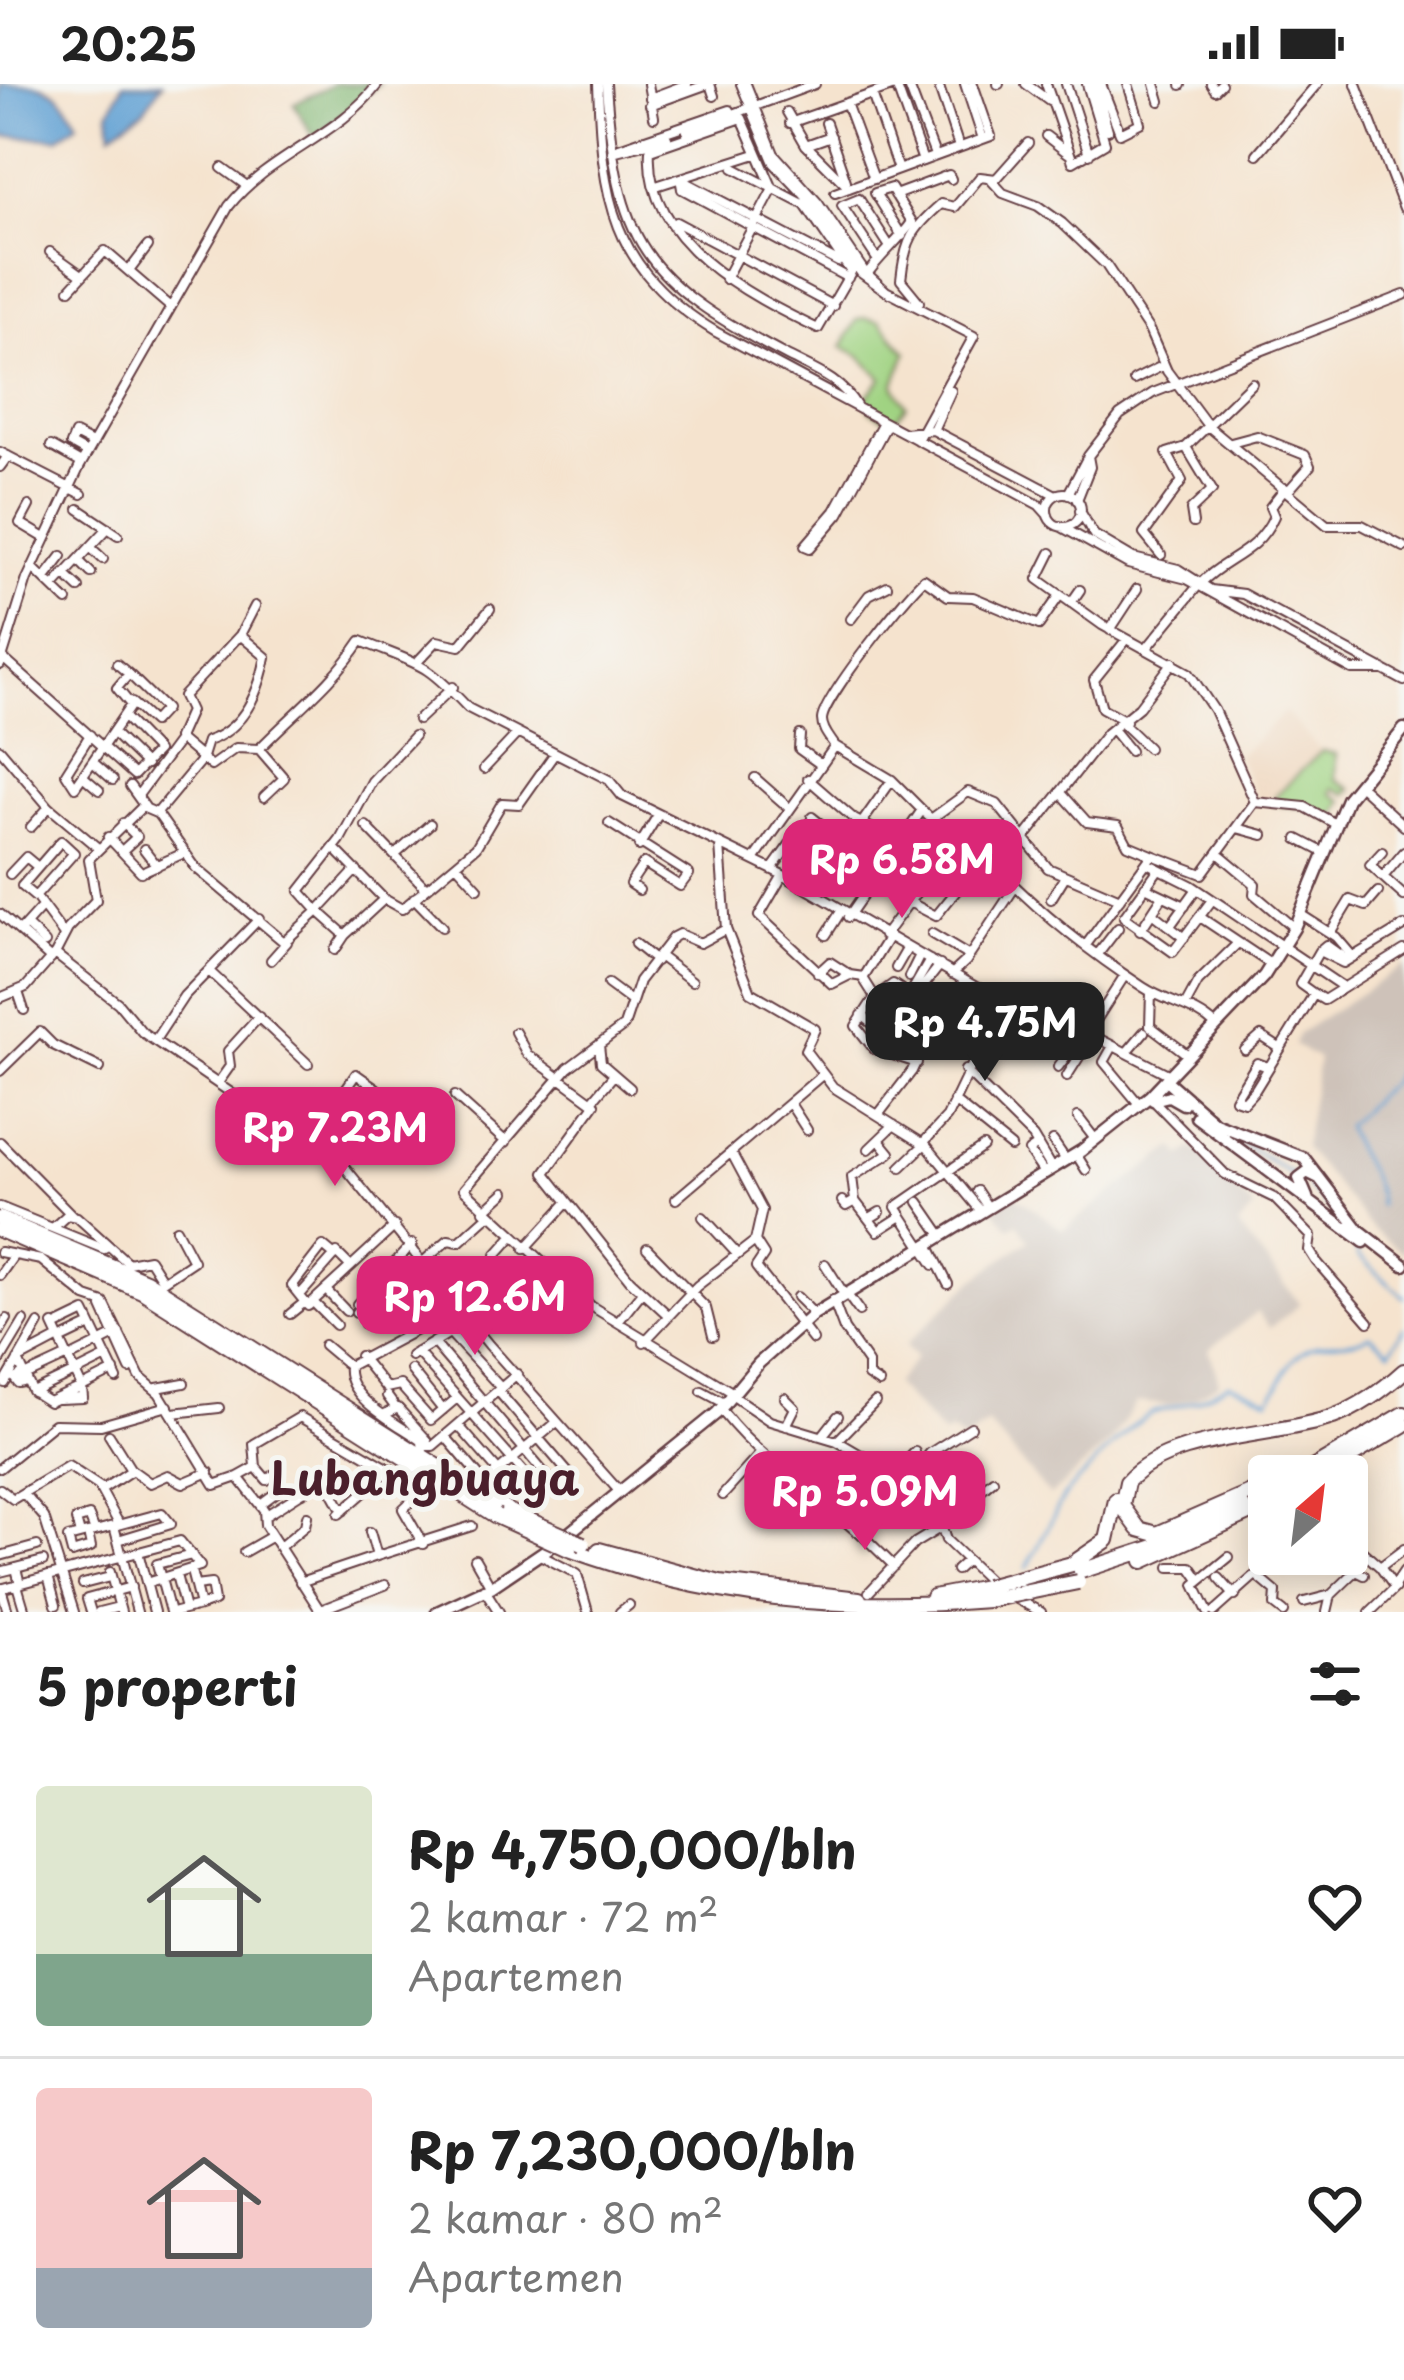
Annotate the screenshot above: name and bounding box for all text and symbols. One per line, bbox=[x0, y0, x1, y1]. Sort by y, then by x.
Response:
text: 20:25 bbox=[60, 8, 198, 76]
pin: Rp 6.58M bbox=[778, 819, 1026, 921]
text: Rp 6.58M bbox=[809, 828, 995, 887]
pin: Rp 4.75M bbox=[861, 982, 1109, 1084]
text: Rp 4.75M bbox=[893, 991, 1077, 1050]
pin: Rp 7.23M bbox=[211, 1087, 459, 1189]
text: Rp 7.23M bbox=[242, 1096, 428, 1155]
pin: Rp 12.6M bbox=[351, 1256, 599, 1358]
text: Rp 12.6M bbox=[384, 1265, 566, 1324]
district label: Lubangbuaya bbox=[270, 1442, 580, 1510]
pin: Rp 5.09M bbox=[741, 1451, 989, 1553]
north arrow bbox=[1248, 1455, 1368, 1575]
map controls bbox=[1248, 1455, 1368, 1575]
text: Rp 5.09M bbox=[771, 1460, 959, 1519]
text: 5 properti bbox=[36, 1646, 298, 1723]
icon: filters bbox=[1302, 1651, 1368, 1717]
text: Rp 4,750,000/bln bbox=[408, 1809, 857, 1886]
icon: home bbox=[132, 1834, 276, 1978]
icon: heart bbox=[1302, 1873, 1368, 1939]
text: 2 kamar · 72 m² bbox=[408, 1886, 719, 1945]
text: Apartemen bbox=[408, 1945, 624, 2004]
text: Rp 7,230,000/bln bbox=[408, 2110, 856, 2187]
icon: home bbox=[132, 2136, 276, 2280]
icon: heart bbox=[1302, 2175, 1368, 2241]
text: 2 kamar · 80 m² bbox=[408, 2187, 723, 2246]
text: Apartemen bbox=[408, 2246, 624, 2305]

